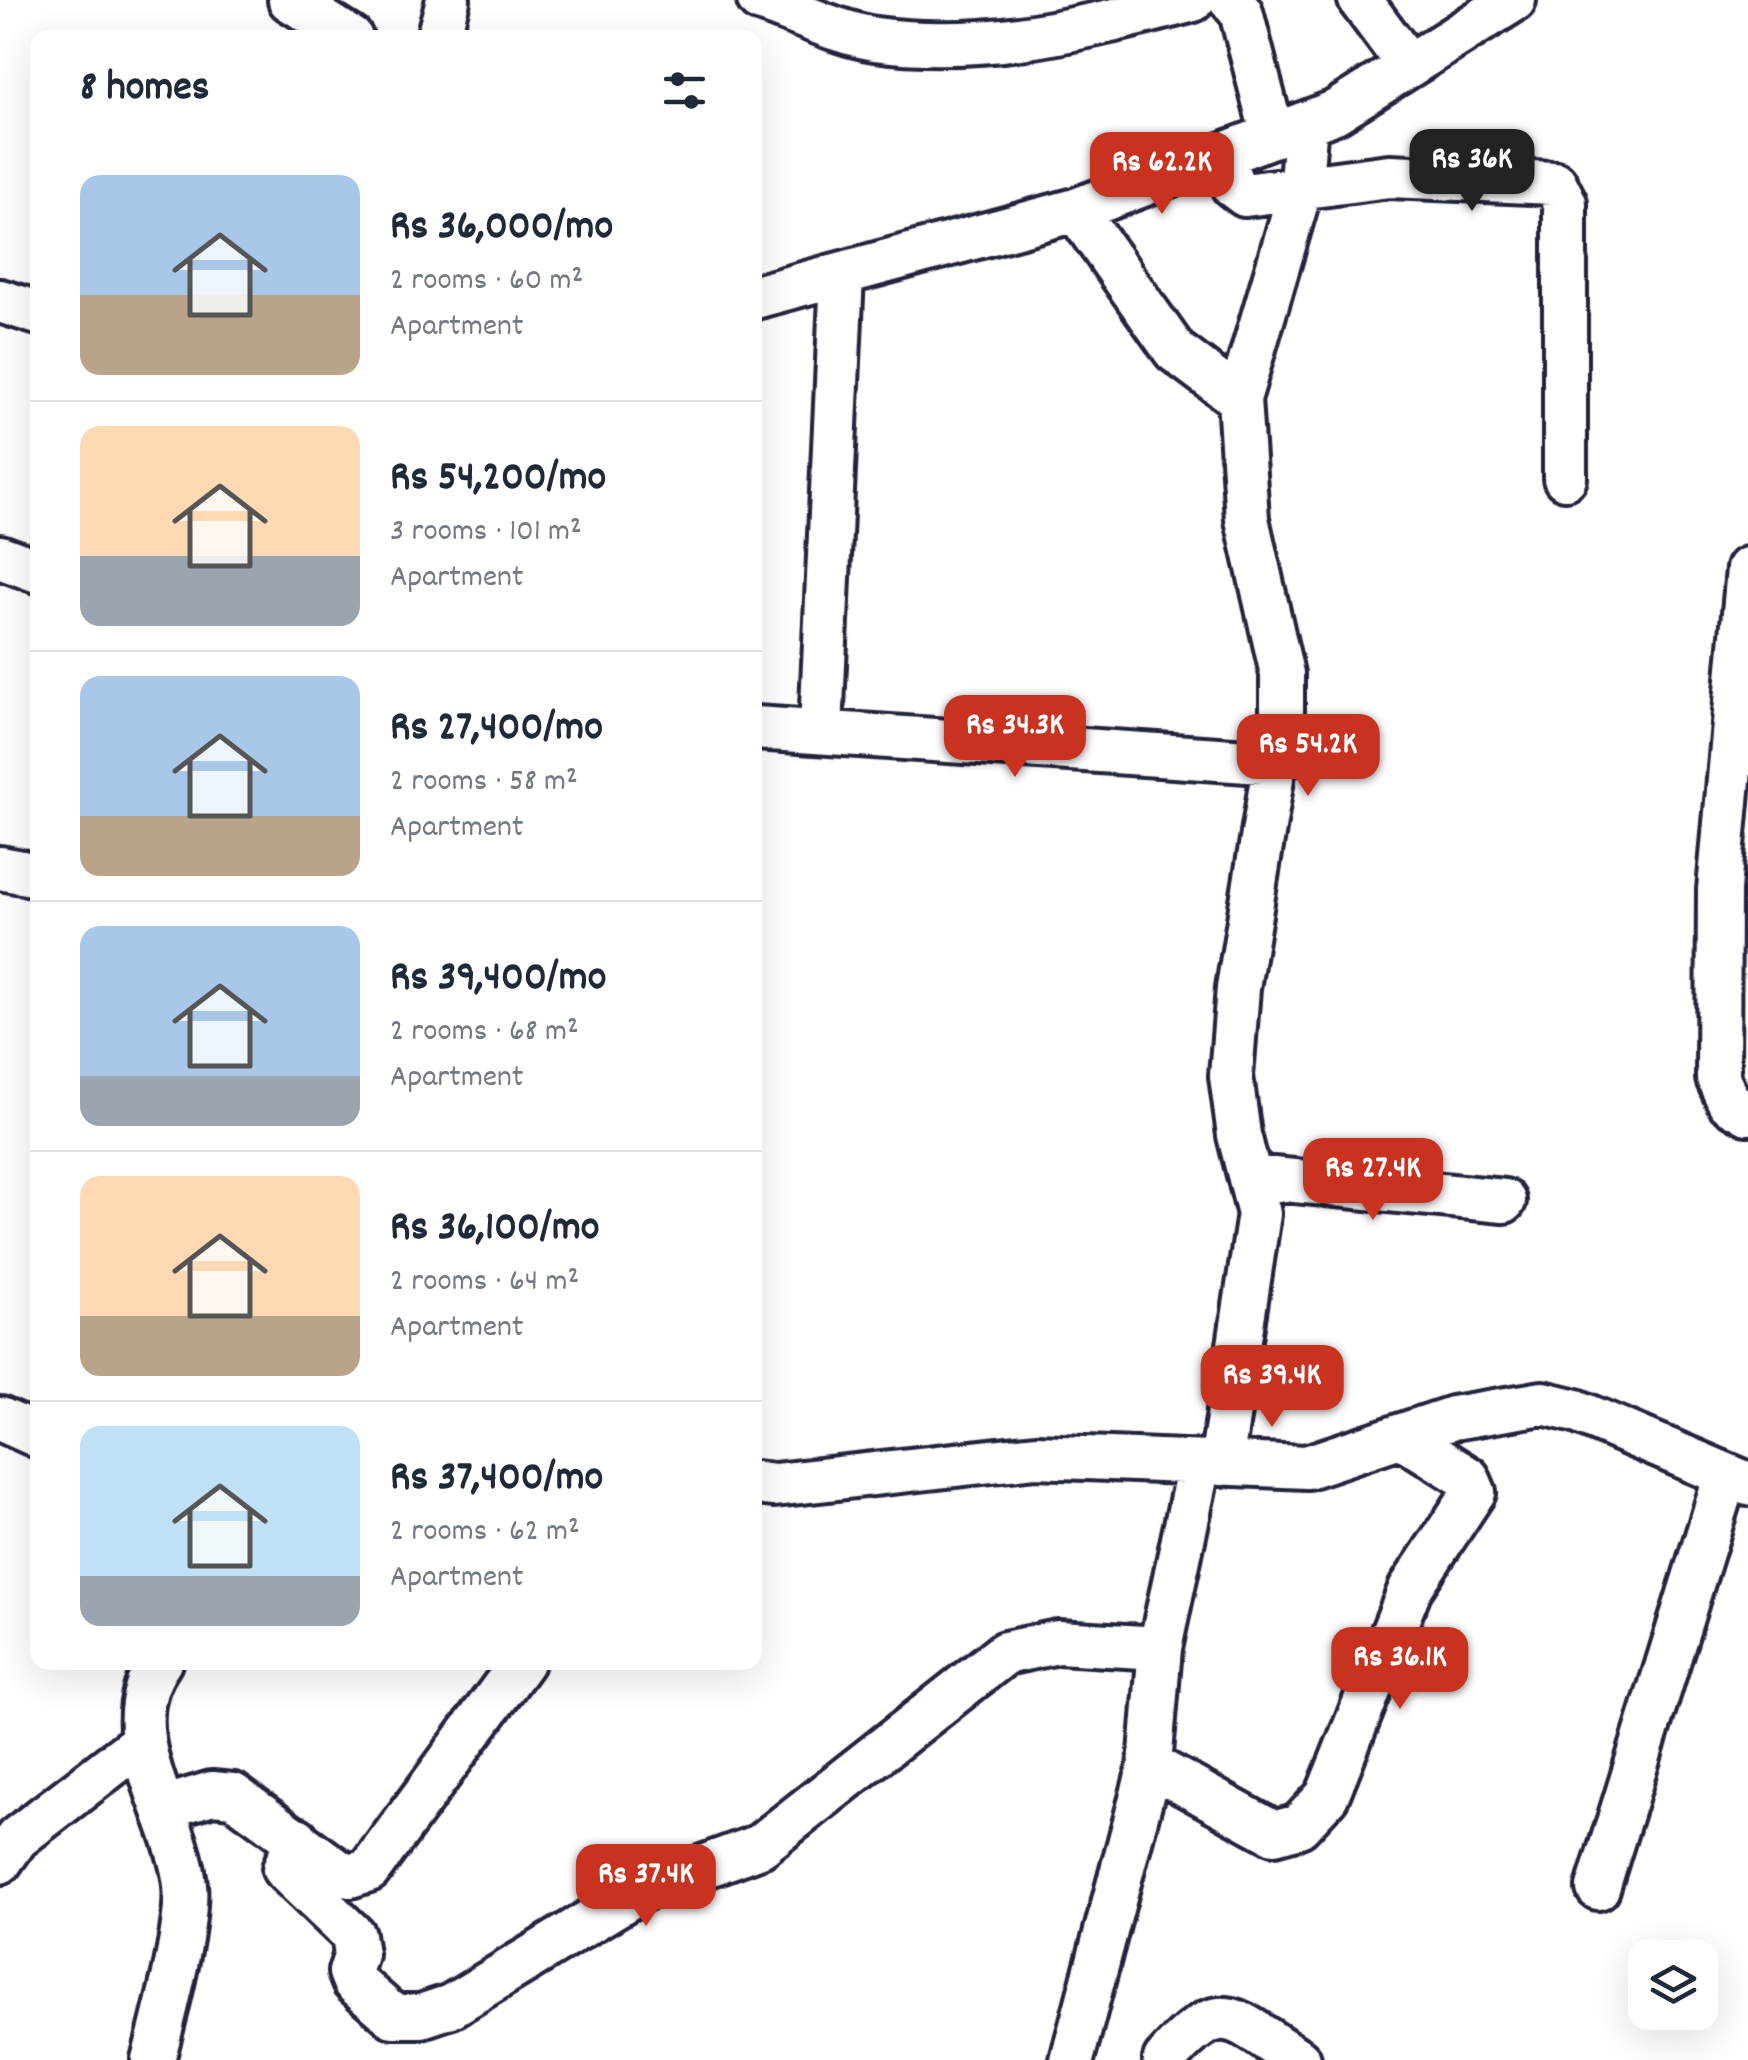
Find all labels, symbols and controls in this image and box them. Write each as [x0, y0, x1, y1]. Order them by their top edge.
text: 8 homes [80, 60, 209, 120]
icon: filters [657, 63, 712, 118]
pin: Rs 36K [1391, 129, 1553, 214]
pin: Rs 62.2K [1059, 132, 1265, 217]
text: Rs 36K [1431, 138, 1513, 184]
text: Rs 62.2K [1112, 141, 1212, 187]
text: Rs 36,000/mo [390, 199, 613, 259]
icon: home [160, 215, 280, 335]
text: 2 rooms · 60 m² [390, 259, 583, 305]
text: Apartment [390, 305, 524, 351]
text: Rs 54,200/mo [390, 450, 606, 510]
icon: home [160, 466, 280, 586]
text: 3 rooms · 101 m² [390, 510, 582, 556]
text: Apartment [390, 556, 524, 602]
pin: Rs 34.3K [912, 695, 1118, 780]
text: Rs 27,400/mo [390, 700, 603, 760]
text: Rs 34.3K [966, 704, 1064, 750]
pin: Rs 54.2K [1205, 714, 1411, 799]
icon: home [160, 716, 280, 836]
text: Rs 54.2K [1259, 723, 1357, 769]
text: 2 rooms · 58 m² [390, 760, 578, 806]
text: Apartment [390, 806, 524, 852]
text: Rs 39,400/mo [390, 950, 606, 1010]
icon: home [160, 966, 280, 1086]
text: 2 rooms · 68 m² [390, 1010, 579, 1056]
text: Apartment [390, 1056, 524, 1102]
pin: Rs 27.4K [1270, 1138, 1476, 1223]
text: Rs 27.4K [1325, 1147, 1421, 1193]
text: Rs 36,100/mo [390, 1200, 599, 1260]
icon: home [160, 1216, 280, 1336]
text: 2 rooms · 64 m² [390, 1260, 579, 1306]
text: Apartment [390, 1306, 524, 1352]
pin: Rs 39.4K [1169, 1345, 1375, 1430]
text: Rs 39.4K [1223, 1354, 1321, 1400]
text: Rs 37,400/mo [390, 1450, 603, 1510]
icon: home [160, 1466, 280, 1586]
text: 2 rooms · 62 m² [390, 1510, 580, 1556]
text: Apartment [390, 1556, 524, 1602]
pin: Rs 36.1K [1297, 1627, 1503, 1712]
text: Rs 36.1K [1353, 1636, 1447, 1682]
pin: Rs 37.4K [543, 1844, 749, 1929]
text: Rs 37.4K [598, 1853, 694, 1899]
map controls [1628, 1940, 1718, 2030]
button: layers [1628, 1940, 1718, 2030]

